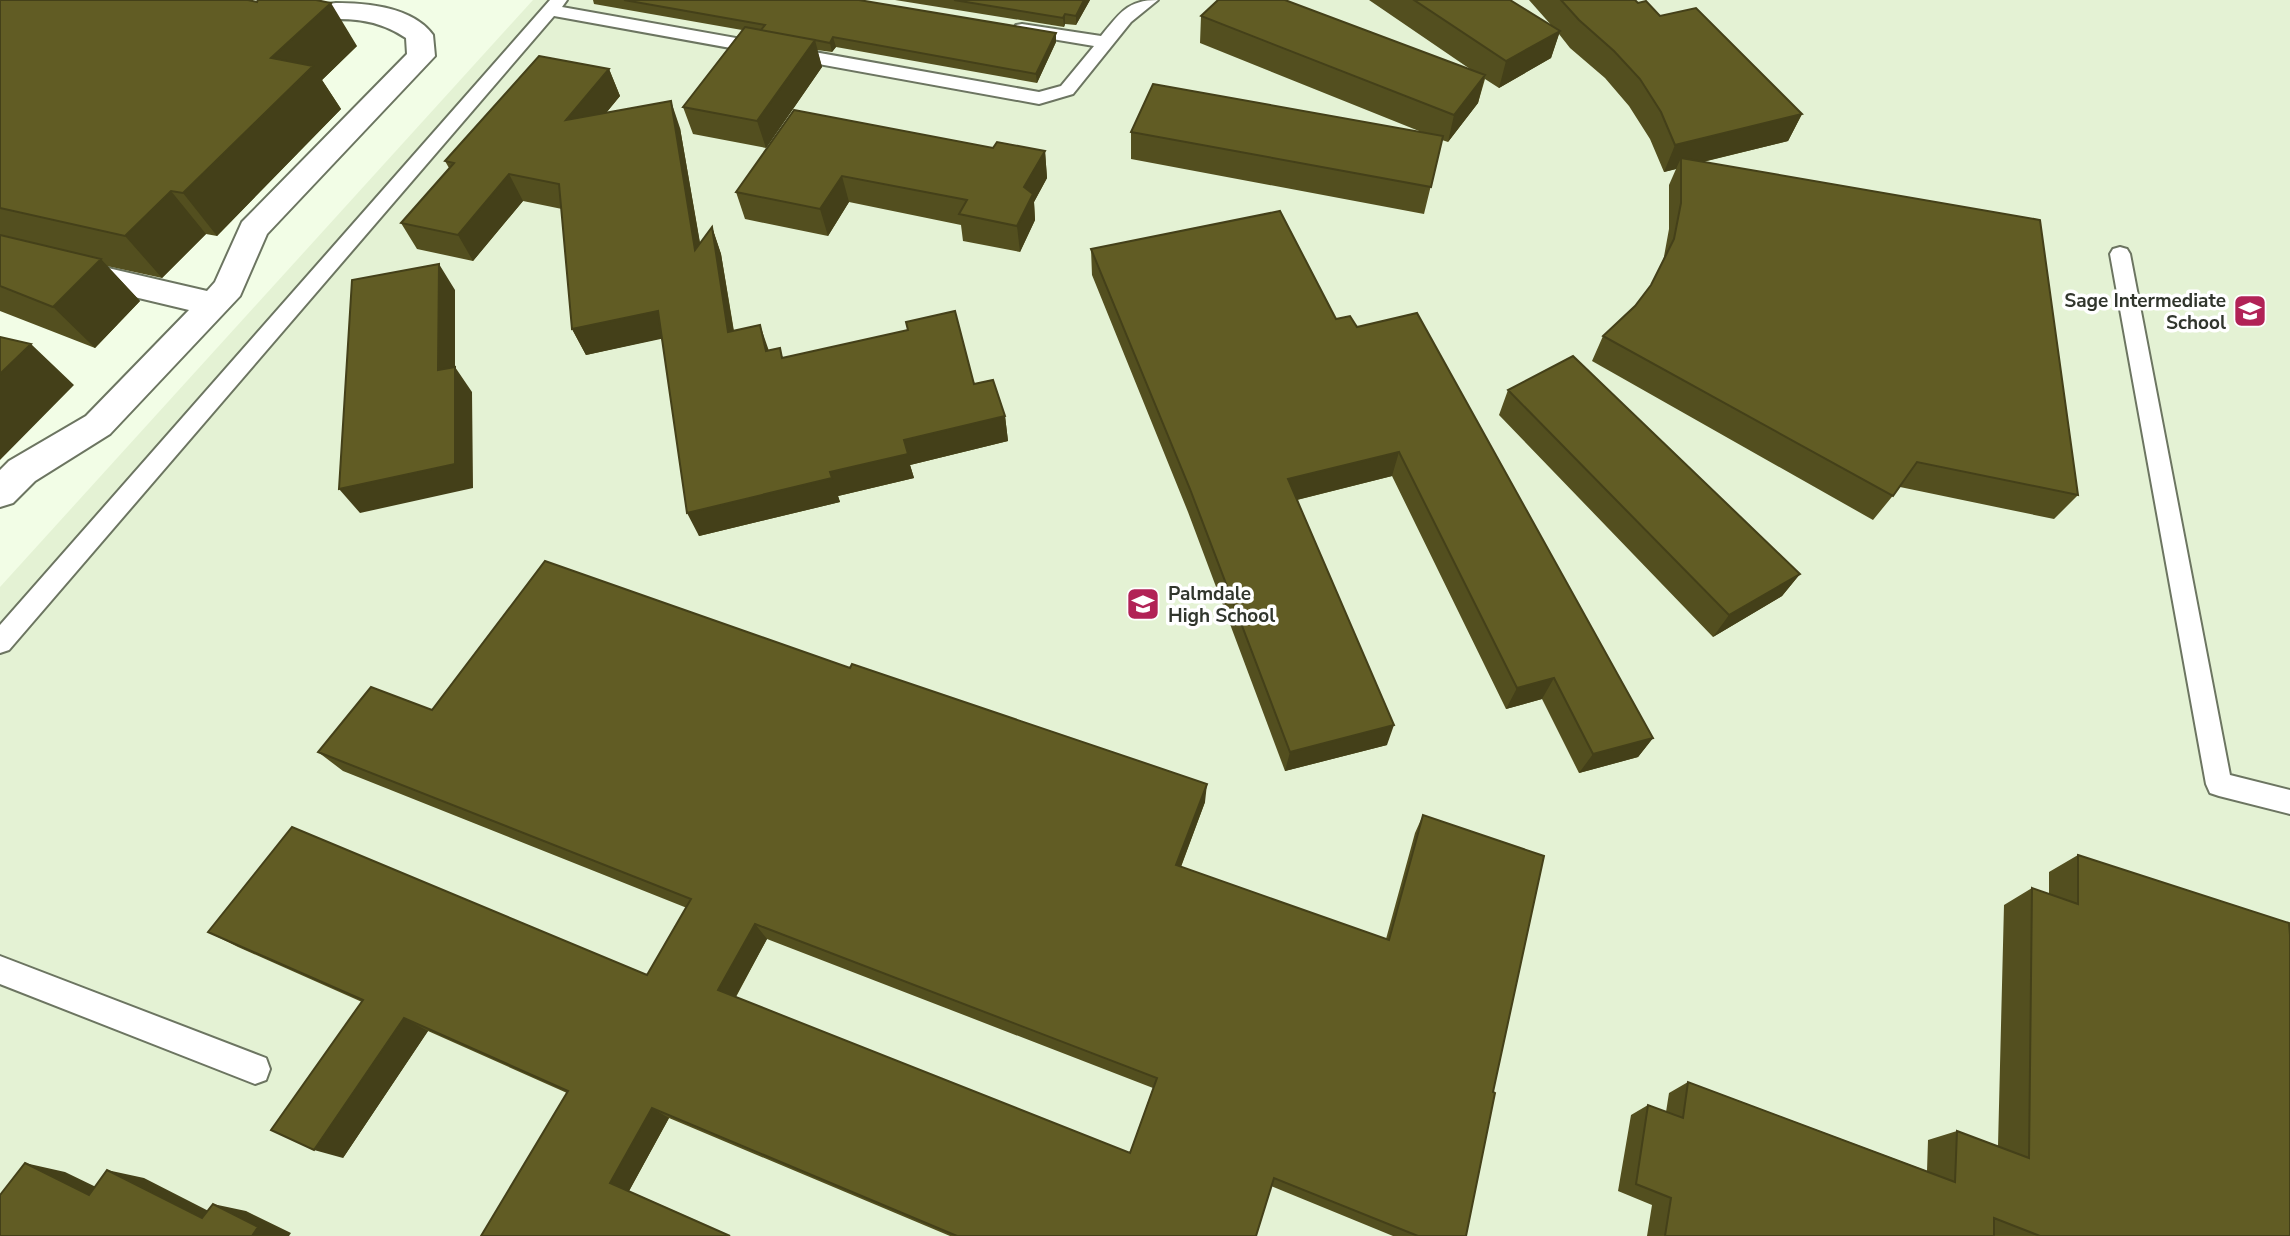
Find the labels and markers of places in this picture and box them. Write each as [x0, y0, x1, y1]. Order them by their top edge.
place label: Sage Intermediate School [2064, 288, 2226, 336]
school or university icon: Sage Intermediate School [2231, 292, 2269, 330]
place label: Palmdale High School [1168, 581, 1275, 629]
school or university icon: Palmdale High School [1124, 585, 1162, 623]

